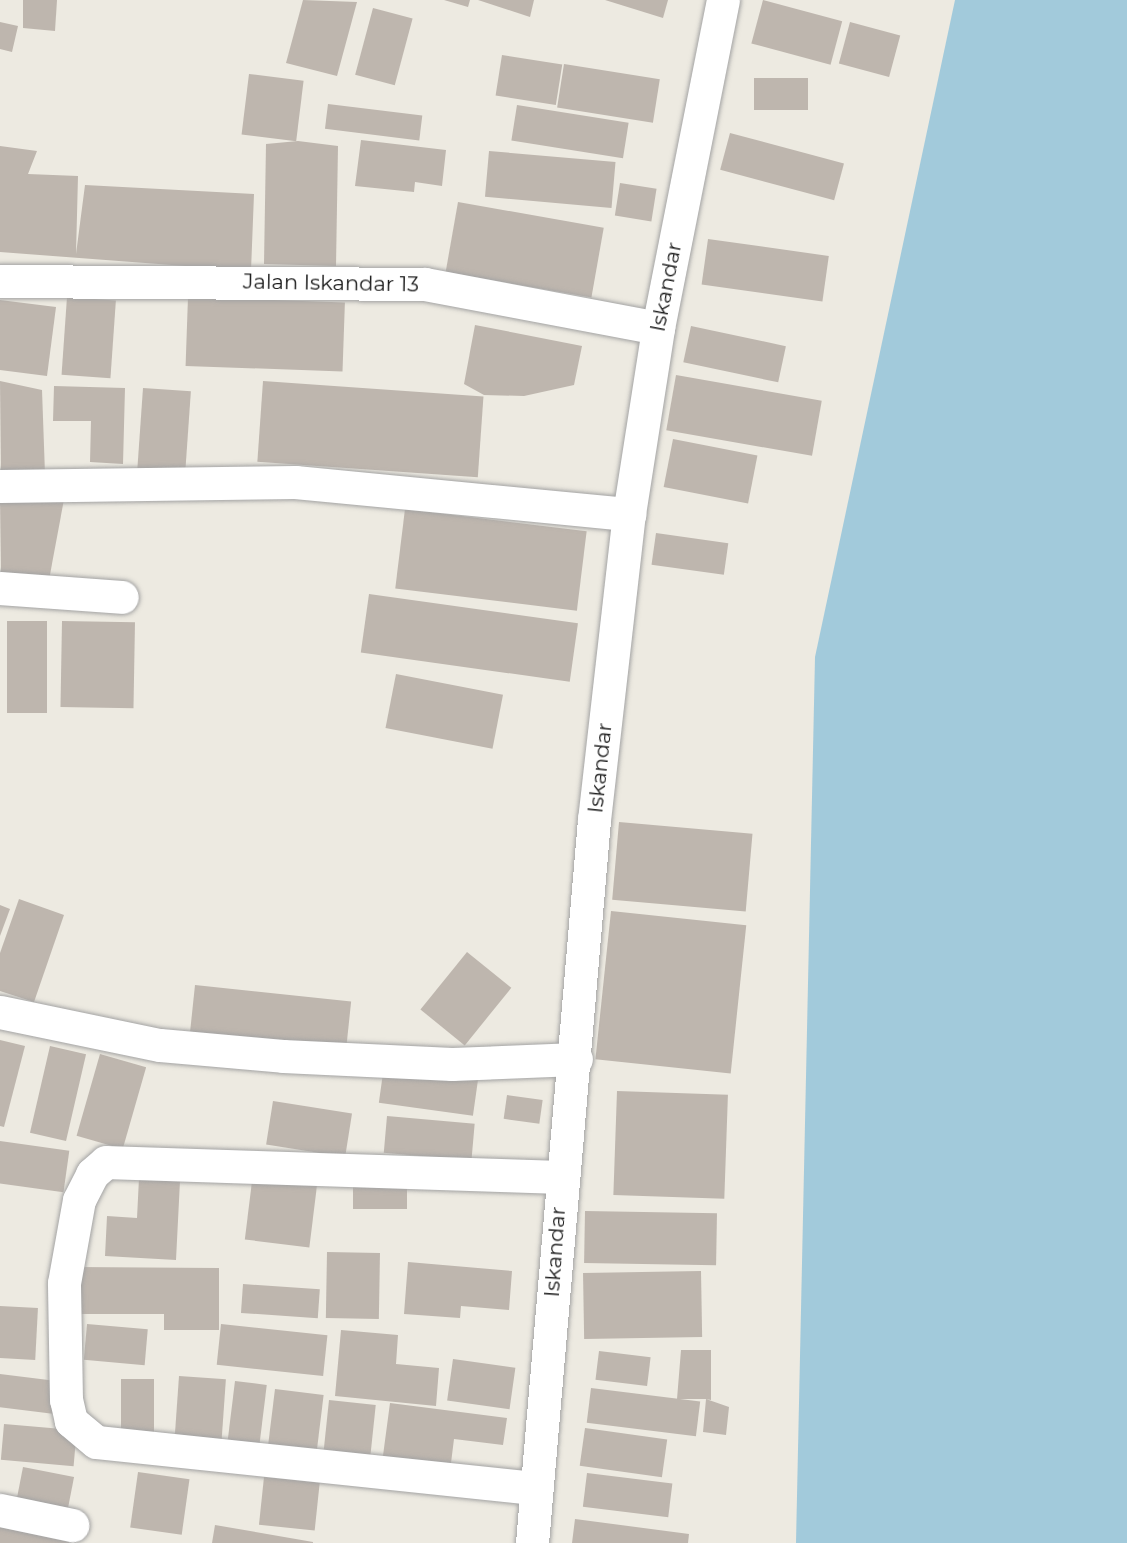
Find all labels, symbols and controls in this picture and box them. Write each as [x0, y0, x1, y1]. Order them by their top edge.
street label: Iskandar [645, 240, 687, 334]
street label: Jalan Iskandar 13 [243, 269, 419, 297]
street label: Iskandar [583, 722, 617, 814]
street label: Iskandar [539, 1206, 571, 1298]

